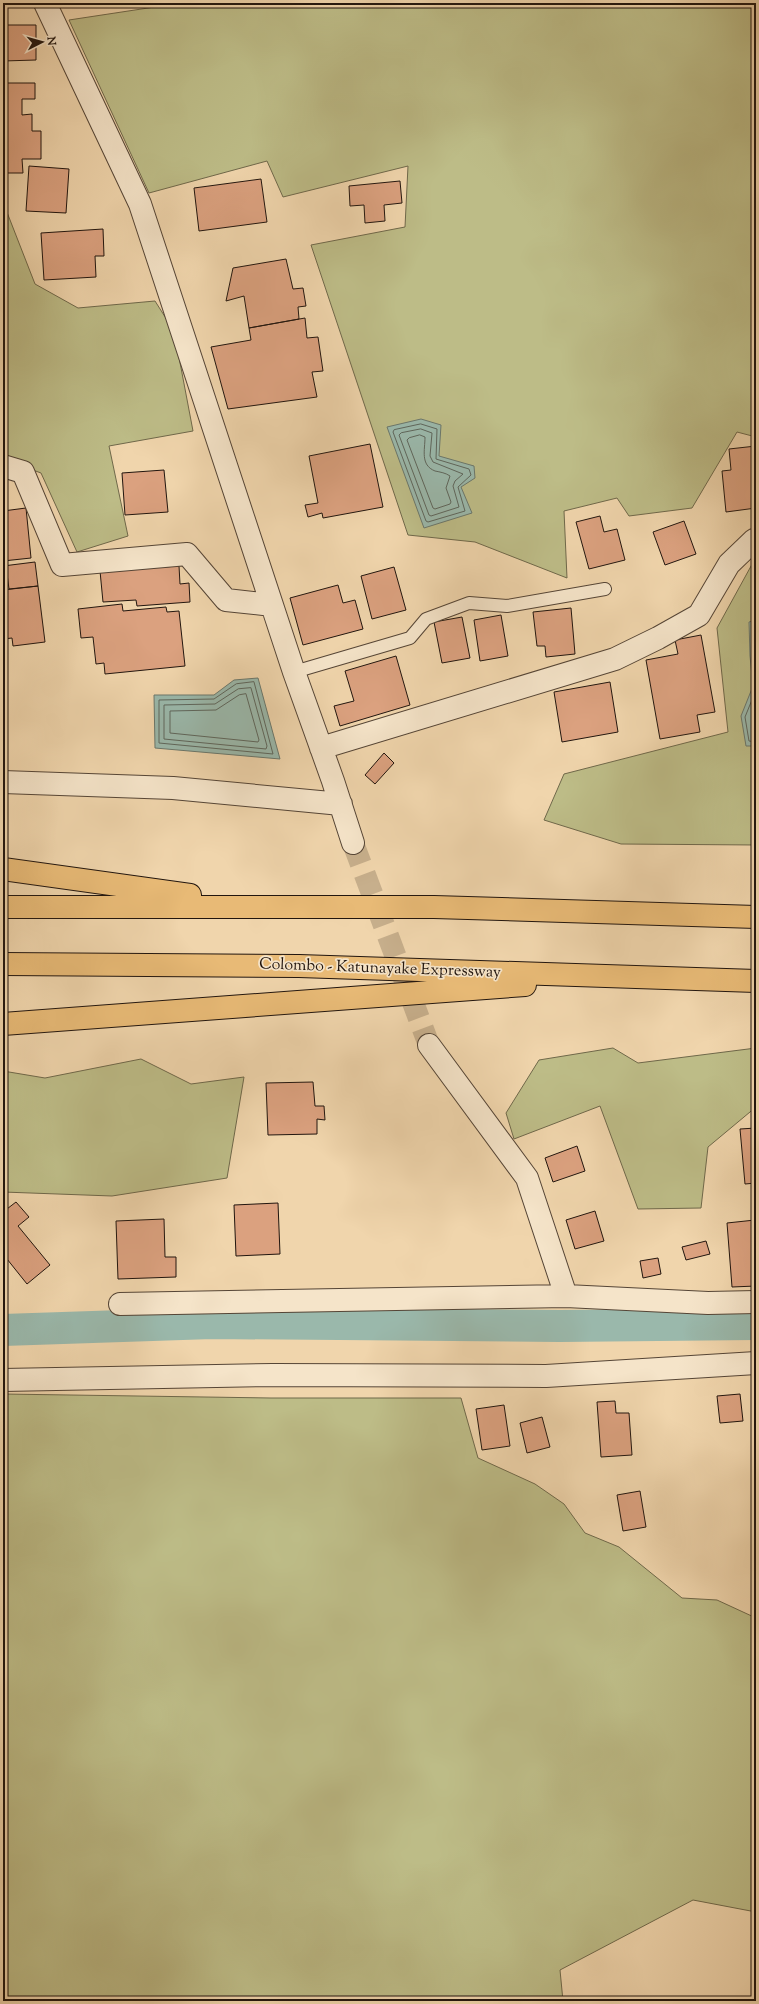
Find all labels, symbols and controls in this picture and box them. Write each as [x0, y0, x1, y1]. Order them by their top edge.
north arrow [22, 22, 62, 62]
text: N [42, 35, 59, 46]
street label: Colombo - Katunayake Expressway [259, 953, 501, 985]

